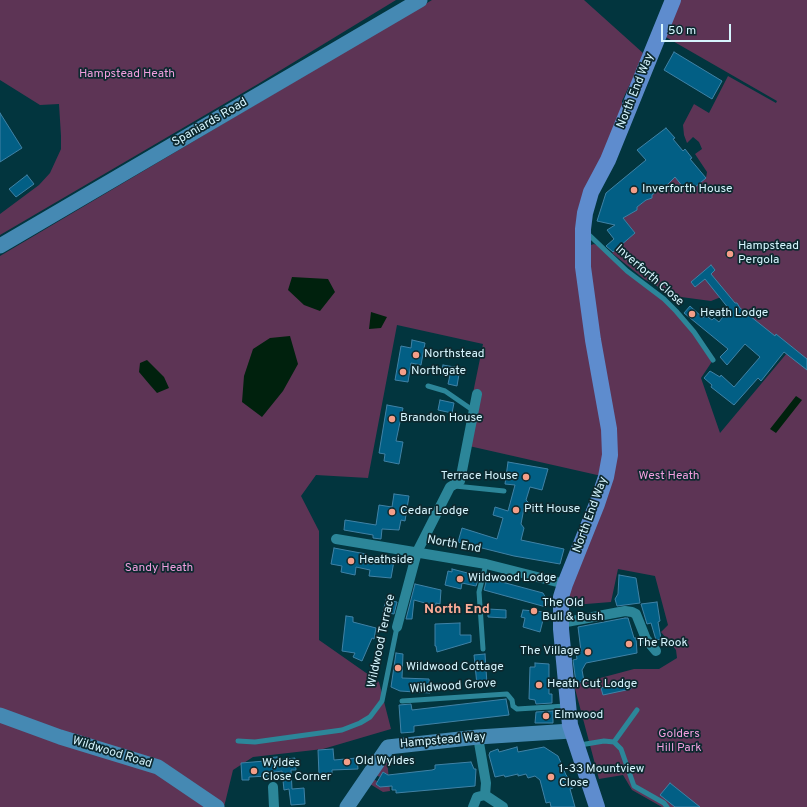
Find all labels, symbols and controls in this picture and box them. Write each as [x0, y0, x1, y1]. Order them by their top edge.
scale bar [663, 16, 733, 42]
text: 50 m [668, 23, 696, 39]
street label: North End Way [614, 51, 658, 131]
park label: Hampstead Heath [79, 68, 175, 82]
street label: Spaniards Road [170, 96, 250, 150]
place label: Inverforth House [642, 183, 732, 197]
marker: Inverforth House [629, 185, 639, 195]
place label: Hampstead Pergola [738, 240, 799, 268]
street label: Inverforth Close [612, 242, 686, 310]
marker: Hampstead Pergola [725, 249, 735, 259]
place label: Heath Lodge [700, 307, 768, 321]
marker: Heath Lodge [687, 309, 697, 319]
place label: Northstead [424, 348, 485, 362]
marker: Northstead [411, 350, 421, 360]
place label: Northgate [411, 365, 466, 379]
marker: Northgate [398, 367, 408, 377]
place label: Brandon House [400, 412, 483, 426]
marker: Brandon House [387, 414, 397, 424]
place label: Terrace House [441, 470, 518, 484]
park label: West Heath [638, 470, 700, 484]
marker: Terrace House [521, 472, 531, 482]
street label: North End Way [571, 475, 611, 555]
place label: Pitt House [524, 503, 580, 517]
place label: Cedar Lodge [400, 505, 469, 519]
marker: Pitt House [511, 505, 521, 515]
marker: Cedar Lodge [387, 507, 397, 517]
street label: North End [426, 533, 482, 557]
place label: Heathside [359, 554, 413, 568]
marker: Heathside [346, 556, 356, 566]
park label: Sandy Heath [125, 562, 193, 576]
place label: Wildwood Lodge [468, 572, 556, 586]
marker: Wildwood Lodge [455, 574, 465, 584]
street label: Wildwood Terrace [365, 593, 399, 689]
place label: The Old Bull & Bush [542, 597, 604, 625]
district label: North End [424, 602, 490, 618]
marker: The Old Bull & Bush [529, 606, 539, 616]
place label: The Rook [637, 637, 688, 651]
marker: The Rook [624, 639, 634, 649]
place label: The Village [520, 645, 580, 659]
marker: The Village [583, 647, 593, 657]
place label: Wildwood Cottage [406, 661, 504, 675]
marker: Wildwood Cottage [393, 663, 403, 673]
street label: Wildwood Grove [409, 677, 497, 697]
place label: Heath Cut Lodge [547, 678, 637, 692]
marker: Heath Cut Lodge [534, 680, 544, 690]
place label: Elmwood [554, 709, 603, 723]
marker: Elmwood [541, 711, 551, 721]
park label: Golders Hill Park [656, 728, 702, 756]
street label: Hampstead Way [399, 730, 487, 752]
street label: Wildwood Road [70, 734, 154, 772]
place label: Old Wyldes [355, 755, 415, 769]
place label: Wyldes Close Corner [262, 757, 332, 785]
marker: Old Wyldes [342, 757, 352, 767]
place label: 1-33 Mountview Close [559, 763, 644, 791]
marker: Wyldes Close Corner [249, 766, 259, 776]
marker: 1-33 Mountview Close [546, 772, 556, 782]

